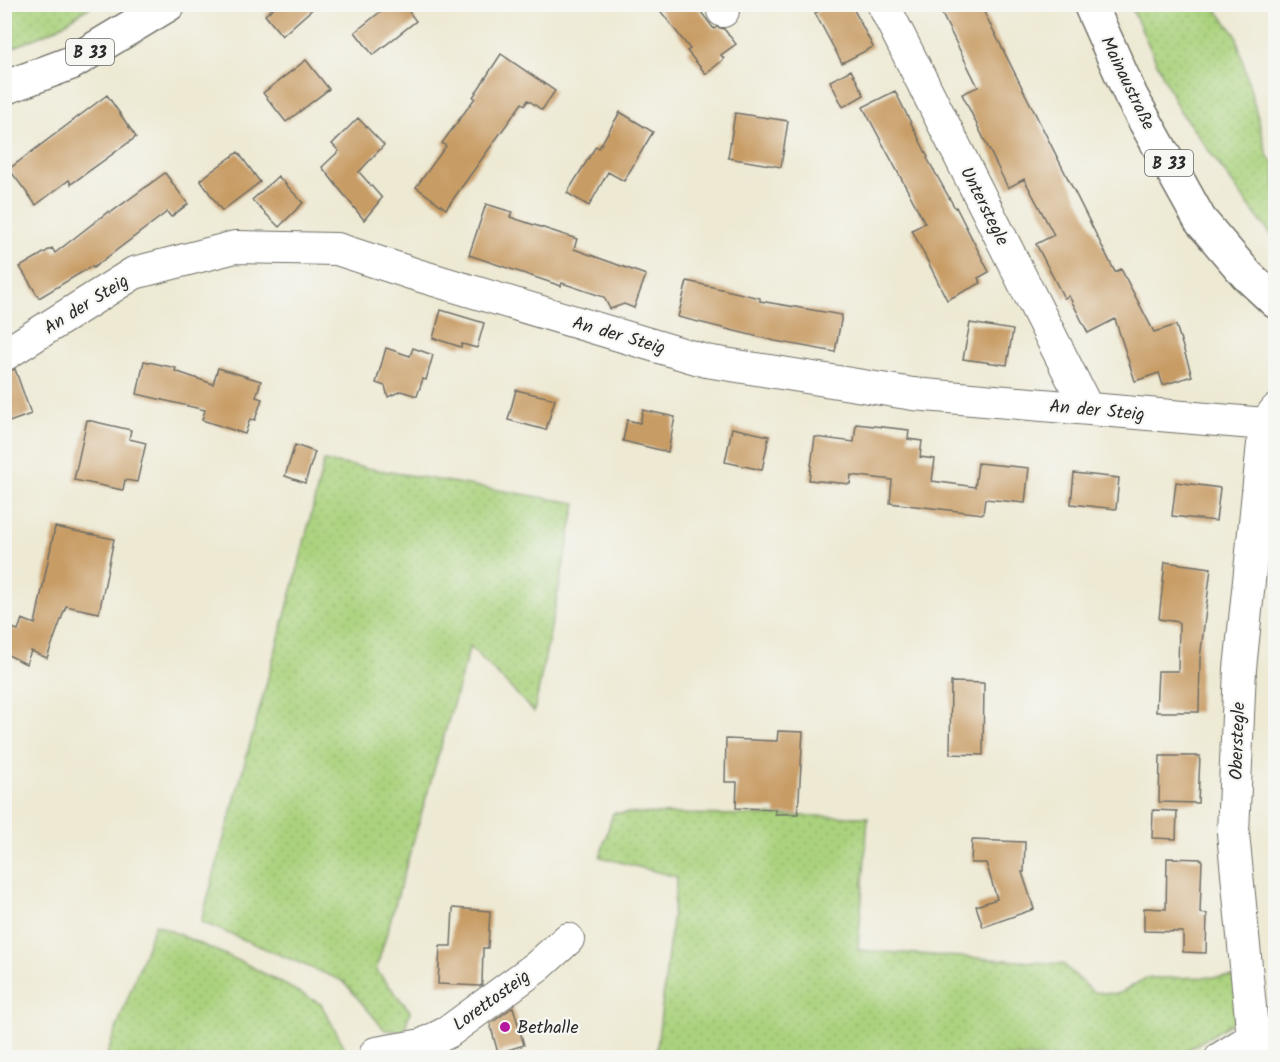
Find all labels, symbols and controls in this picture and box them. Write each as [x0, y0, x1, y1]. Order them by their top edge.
street label: Mainaustraße [1091, 32, 1162, 136]
road number: B 33 [66, 39, 114, 65]
road number: B 33 [1145, 150, 1193, 176]
street label: Unterstegle [951, 162, 1016, 251]
street label: An der Steig [39, 268, 135, 343]
street label: An der Steig [569, 309, 668, 364]
street label: An der Steig [1048, 393, 1146, 430]
street label: Oberstegle [1223, 701, 1254, 781]
street label: Lorettosteig [447, 963, 537, 1039]
place label: Bethalle [517, 1014, 579, 1043]
marker: Bethalle [498, 1020, 512, 1034]

